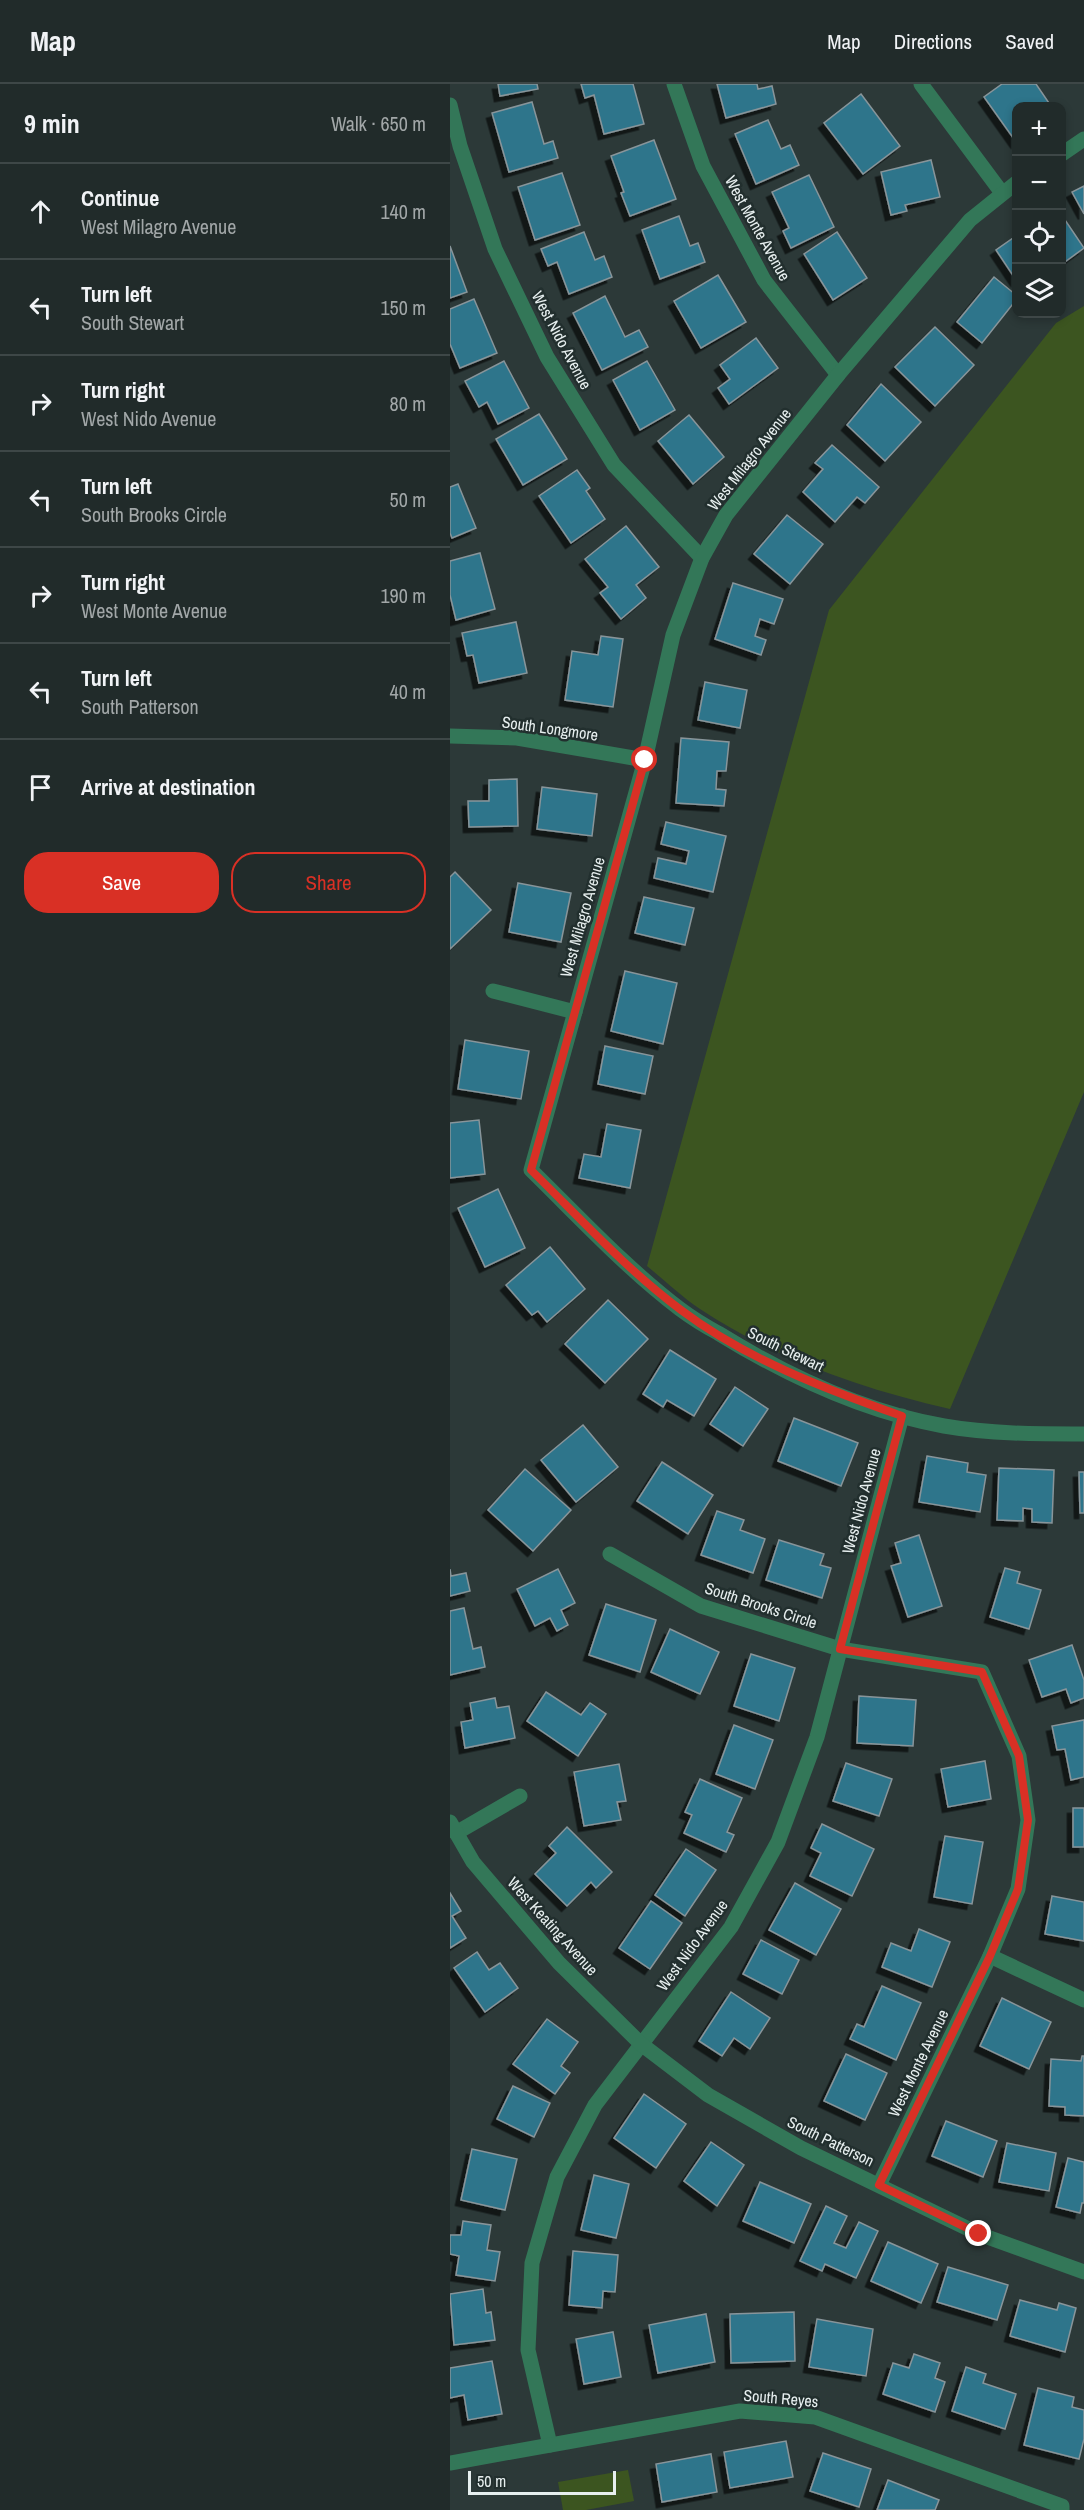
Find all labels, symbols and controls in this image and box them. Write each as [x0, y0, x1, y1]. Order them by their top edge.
text: Map [30, 22, 76, 60]
text: Map [827, 27, 861, 56]
text: Directions [894, 27, 972, 56]
text: Saved [1005, 27, 1054, 56]
map controls [1012, 102, 1066, 318]
button: + [1012, 102, 1066, 156]
text: 9 min [24, 106, 80, 141]
text: Walk · 650 m [331, 110, 426, 137]
button: − [1012, 156, 1066, 210]
street label: West Monte Avenue [720, 172, 796, 284]
text: Continue [81, 183, 159, 213]
icon: ahead [24, 195, 57, 228]
text: 140 m [380, 198, 426, 225]
button: locate [1012, 210, 1066, 264]
text: West Milagro Avenue [81, 213, 236, 240]
button: layers [1012, 264, 1066, 318]
text: Turn left [81, 279, 152, 309]
street label: West Nido Avenue [527, 287, 597, 393]
icon: left [24, 291, 57, 324]
text: 150 m [380, 294, 426, 321]
text: South Stewart [81, 309, 184, 336]
text: Turn right [81, 375, 165, 405]
icon: right [24, 387, 57, 420]
text: 80 m [390, 390, 426, 417]
street label: West Milagro Avenue [702, 403, 796, 515]
text: West Nido Avenue [81, 405, 216, 432]
text: Turn left [81, 471, 152, 501]
icon: left [24, 483, 57, 516]
text: 50 m [390, 486, 426, 513]
text: South Brooks Circle [81, 501, 227, 528]
text: Turn right [81, 567, 165, 597]
icon: right [24, 579, 57, 612]
text: 190 m [380, 582, 426, 609]
text: West Monte Avenue [81, 597, 227, 624]
text: Turn left [81, 663, 152, 693]
icon: left [24, 675, 57, 708]
text: 40 m [390, 678, 426, 705]
text: South Patterson [81, 693, 199, 720]
street label: South Longmore [500, 710, 600, 746]
route start [631, 746, 657, 772]
icon: arrive [24, 771, 57, 804]
text: Arrive at destination [81, 772, 255, 802]
button: Save [24, 852, 219, 913]
button: Share [231, 852, 426, 913]
street label: West Milagro Avenue [554, 854, 610, 980]
street label: South Stewart [744, 1321, 828, 1377]
street label: West Nido Avenue [836, 1446, 886, 1556]
street label: South Brooks Circle [702, 1577, 820, 1633]
street label: West Keating Avenue [503, 1872, 603, 1980]
street label: West Nido Avenue [651, 1895, 733, 1995]
street label: West Monte Avenue [882, 2006, 954, 2120]
street label: South Patterson [784, 2110, 878, 2172]
route end [965, 2220, 991, 2246]
street label: South Reyes [743, 2384, 819, 2412]
scale bar [468, 2468, 616, 2496]
text: 50 m [477, 2470, 506, 2492]

